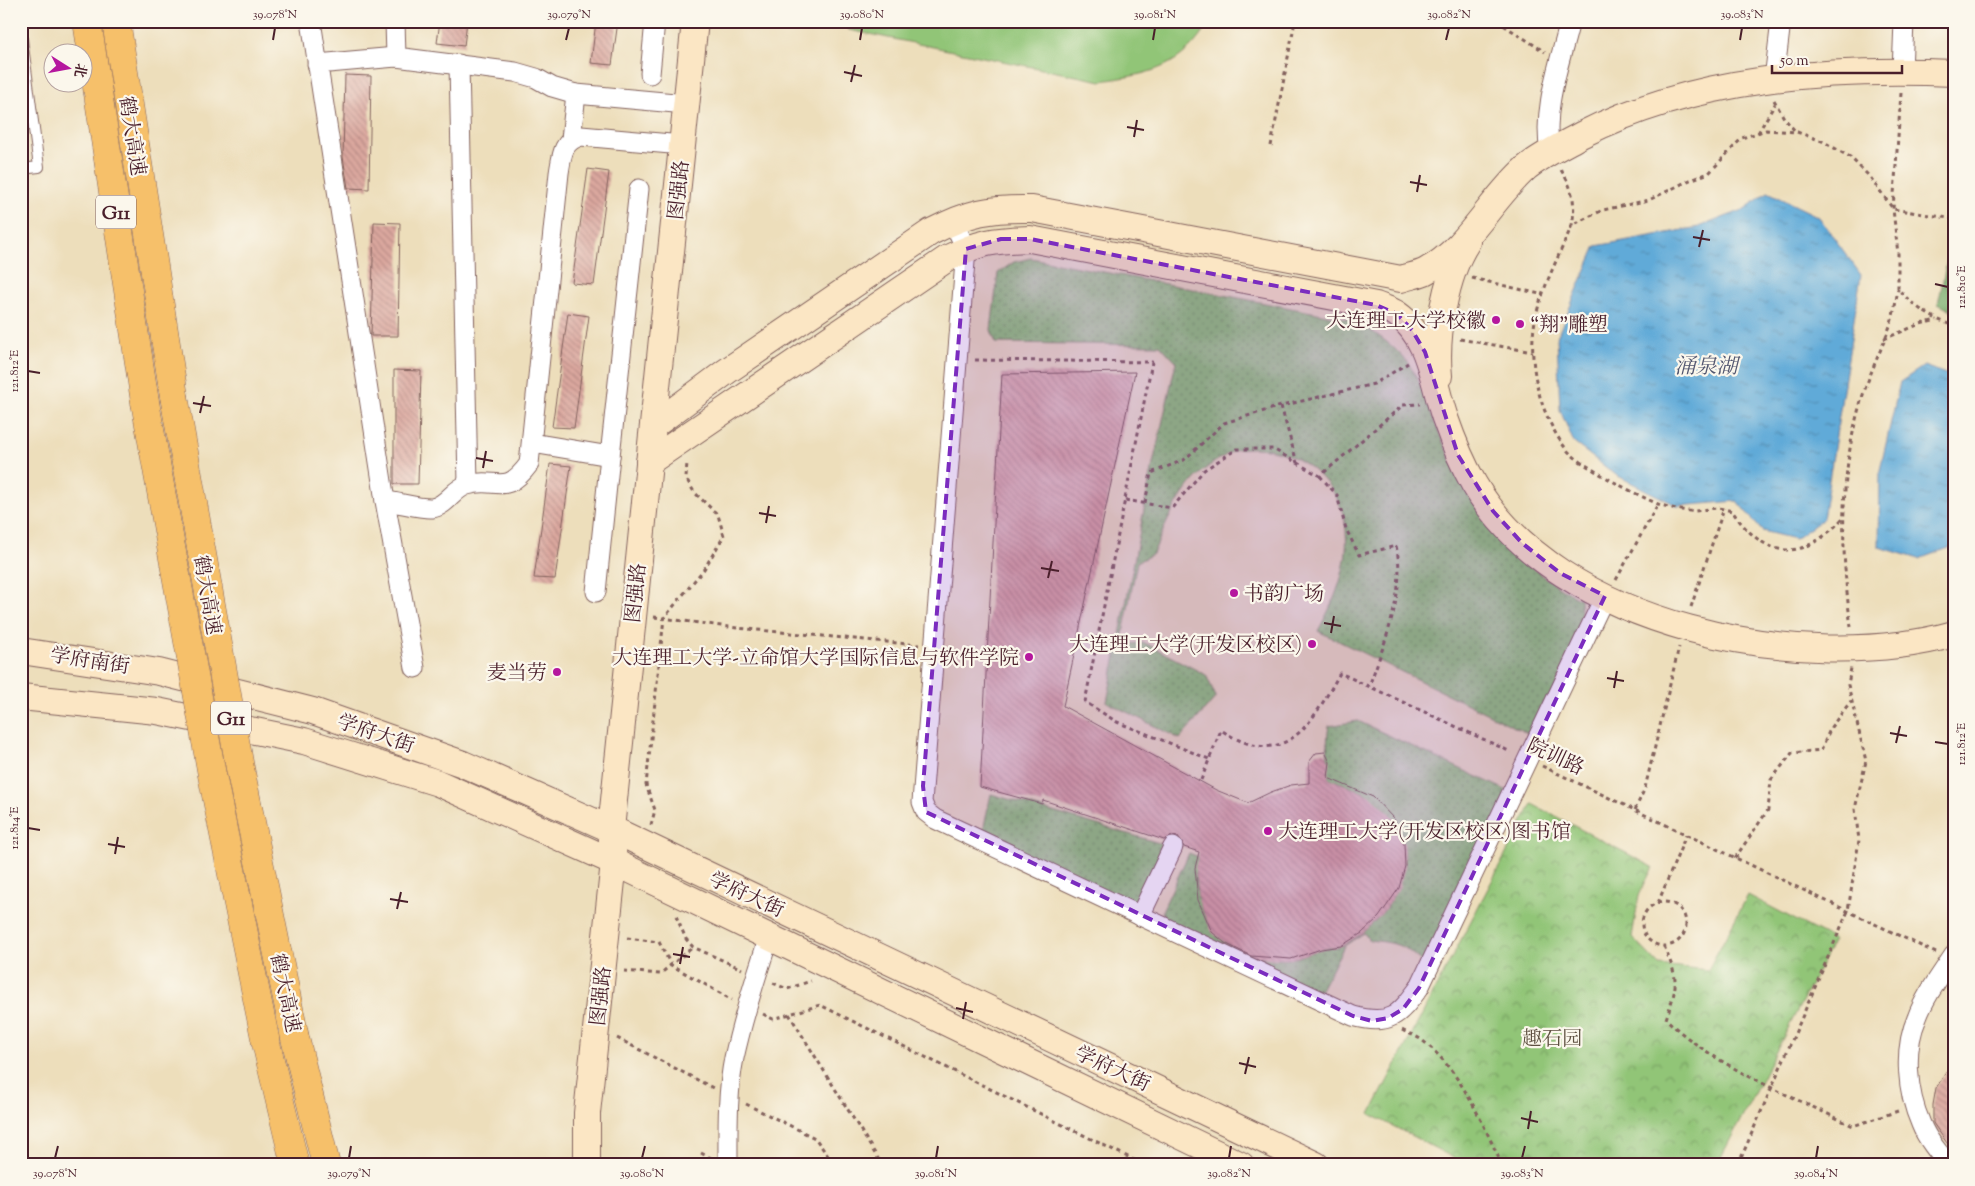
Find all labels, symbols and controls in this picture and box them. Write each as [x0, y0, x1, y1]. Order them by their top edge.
text: 39.078°N [253, 6, 298, 24]
text: 39.079°N [547, 6, 591, 24]
text: 39.080°N [840, 6, 885, 24]
text: 39.081°N [1134, 6, 1177, 24]
text: 39.082°N [1427, 6, 1471, 24]
text: 39.083°N [1720, 6, 1764, 24]
north arrow [42, 42, 92, 92]
scale bar [1772, 42, 1902, 74]
text: 50 m [1779, 51, 1809, 72]
text: 北 [68, 61, 90, 79]
street label: 鹤大高速 [110, 95, 151, 178]
street label: 图强路 [663, 159, 698, 222]
road number: G11 [96, 196, 136, 228]
text: 121.810°E [1953, 265, 1971, 309]
place label: 大连理工大学校徽 [1326, 308, 1486, 337]
place label: “翔”雕塑 [1530, 312, 1608, 341]
marker: 大连理工大学校徽 [1490, 314, 1502, 326]
marker: “翔”雕塑 [1514, 318, 1526, 330]
text: 121.812°E [6, 349, 24, 392]
water label: 涌泉湖 [1675, 353, 1741, 383]
street label: 鹤大高速 [184, 554, 227, 637]
street label: 图强路 [620, 562, 655, 625]
place label: 书韵广场 [1244, 581, 1324, 610]
marker: 书韵广场 [1228, 587, 1240, 599]
place label: 大连理工大学(开发区校区) [1069, 632, 1302, 661]
marker: 大连理工大学(开发区校区) [1306, 638, 1318, 650]
street label: 学府南街 [48, 642, 131, 683]
place label: 大连理工大学-立命馆大学国际信息与软件学院 [612, 645, 1019, 674]
marker: 大连理工大学-立命馆大学国际信息与软件学院 [1023, 651, 1035, 663]
place label: 麦当劳 [487, 660, 547, 689]
marker: 麦当劳 [551, 666, 563, 678]
road number: G11 [211, 701, 251, 734]
street label: 学府大街 [333, 709, 418, 762]
text: 121.812°E [1953, 722, 1971, 765]
street label: 院训路 [1522, 732, 1588, 784]
text: 121.814°E [6, 806, 24, 850]
place label: 大连理工大学(开发区校区)图书馆 [1278, 819, 1571, 848]
marker: 大连理工大学(开发区校区)图书馆 [1262, 825, 1274, 837]
street label: 学府大街 [704, 866, 788, 926]
street label: 鹤大高速 [261, 951, 306, 1036]
street label: 图强路 [585, 965, 620, 1028]
park label: 趣石园 [1522, 1026, 1582, 1055]
street label: 学府大街 [1070, 1040, 1154, 1100]
text: 39.078°N [33, 1165, 78, 1183]
text: 39.079°N [327, 1165, 371, 1183]
text: 39.080°N [620, 1165, 665, 1183]
text: 39.081°N [915, 1165, 958, 1183]
text: 39.082°N [1207, 1165, 1251, 1183]
text: 39.083°N [1500, 1165, 1544, 1183]
text: 39.084°N [1794, 1165, 1838, 1183]

